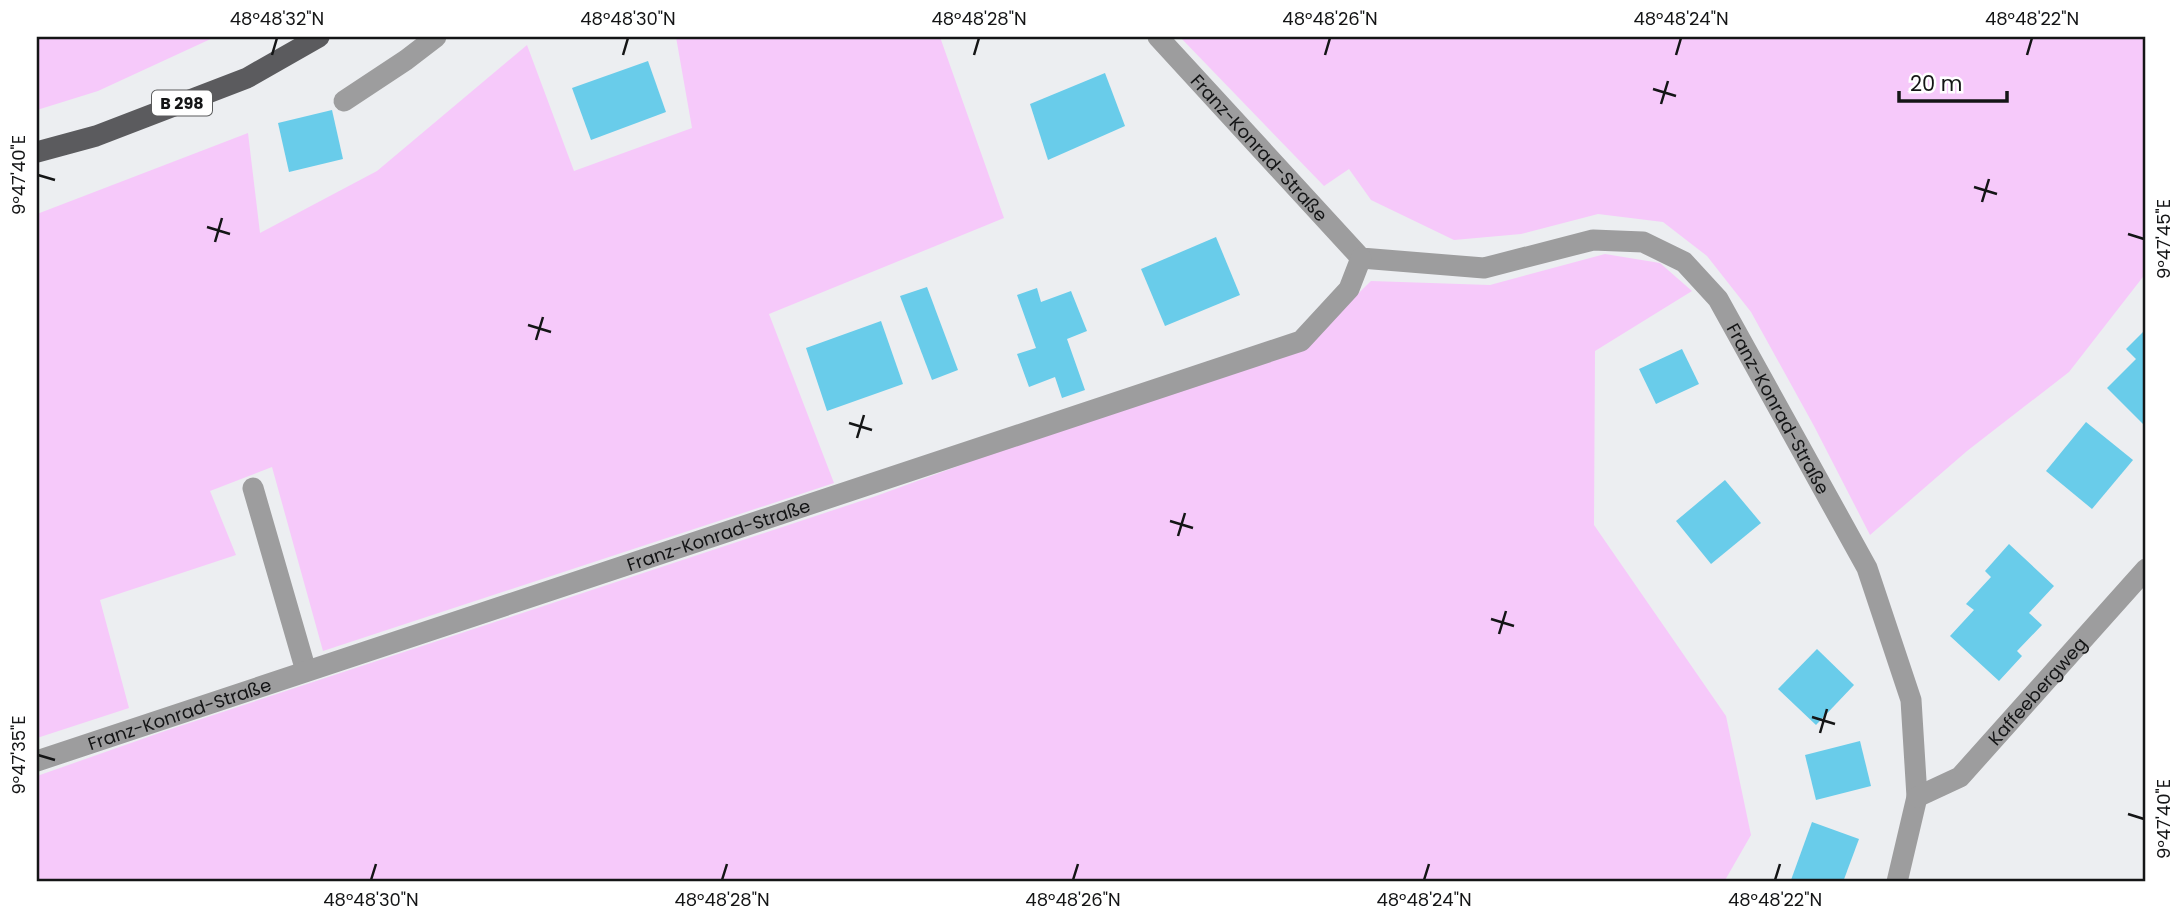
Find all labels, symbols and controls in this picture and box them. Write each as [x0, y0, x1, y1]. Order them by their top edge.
text: 48°48'32"N [230, 6, 324, 31]
text: 48°48'30"N [580, 6, 676, 31]
text: 48°48'28"N [931, 6, 1027, 31]
text: 48°48'26"N [1282, 6, 1378, 31]
text: 48°48'24"N [1633, 6, 1729, 31]
text: 48°48'22"N [1985, 6, 2079, 31]
scale bar [1899, 60, 2008, 104]
street label: Franz-Konrad-Straße [1185, 68, 1334, 227]
text: 20 m [1910, 69, 1963, 98]
road number: B 298 [152, 90, 212, 116]
text: 9°47'40"E [6, 135, 31, 215]
text: 9°47'45"E [2151, 199, 2176, 279]
street label: Franz-Konrad-Straße [1721, 318, 1836, 498]
street label: Franz-Konrad-Straße [623, 492, 813, 577]
street label: Kaffeebergweg [1982, 631, 2092, 750]
street label: Franz-Konrad-Straße [84, 672, 274, 756]
text: 9°47'35"E [6, 715, 31, 795]
text: 9°47'40"E [2151, 779, 2176, 859]
text: 48°48'30"N [323, 887, 419, 912]
text: 48°48'28"N [674, 887, 770, 912]
text: 48°48'26"N [1025, 887, 1121, 912]
text: 48°48'24"N [1376, 887, 1472, 912]
text: 48°48'22"N [1728, 887, 1822, 912]

